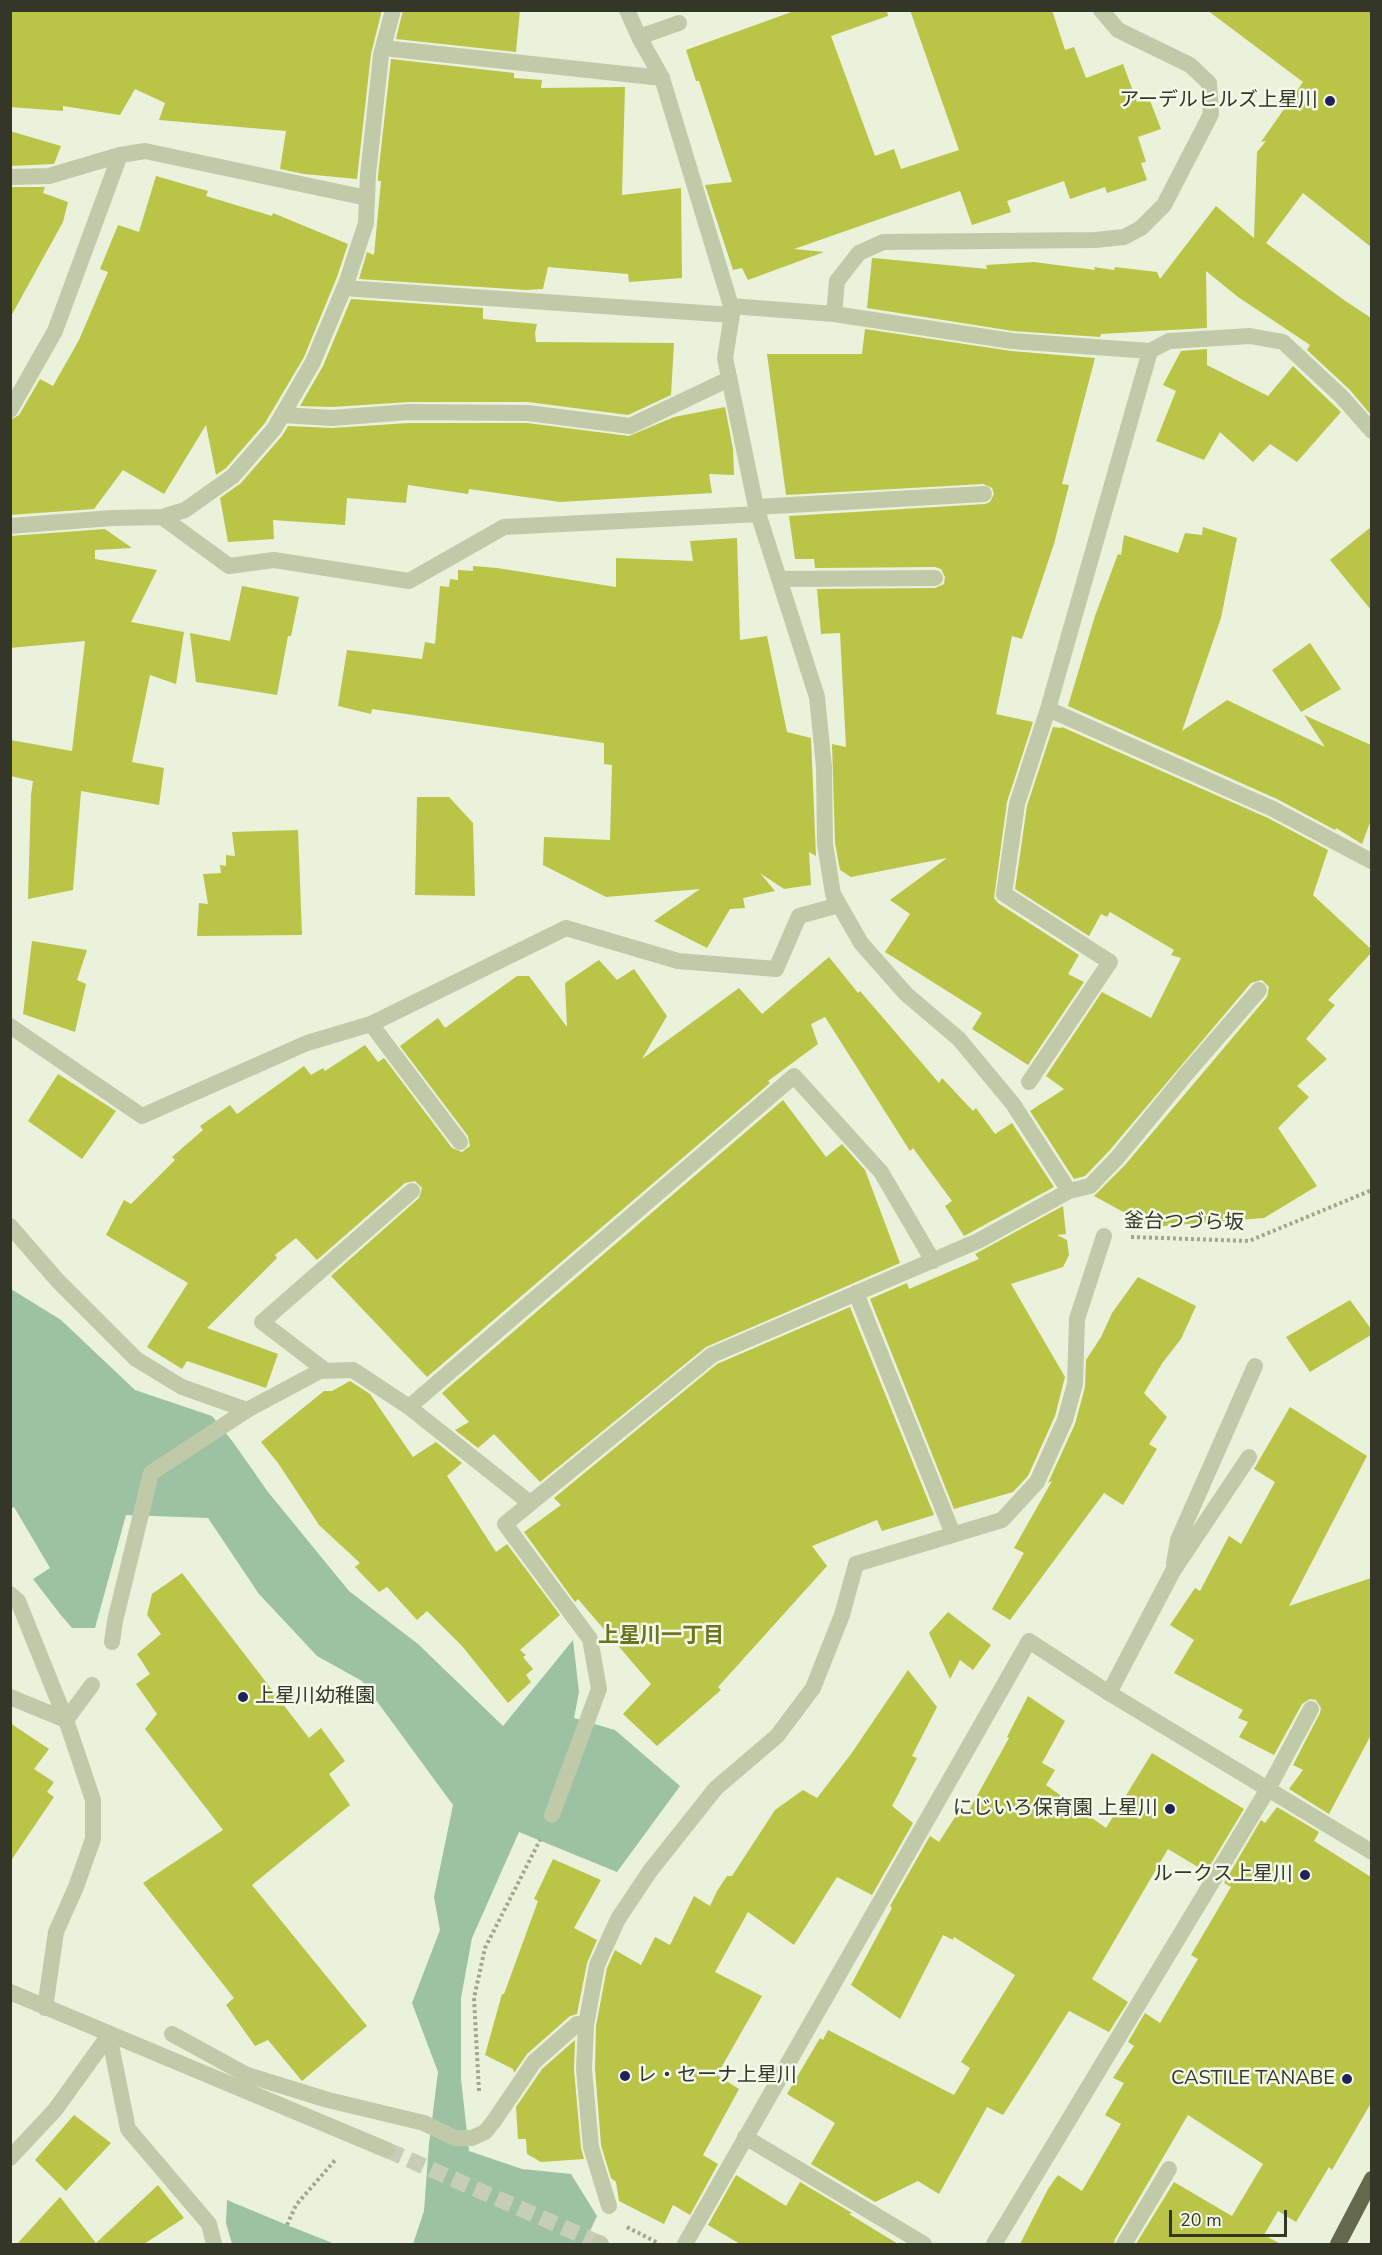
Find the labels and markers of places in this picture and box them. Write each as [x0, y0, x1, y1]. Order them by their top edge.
place label: アーデルヒルズ上星川 [1119, 89, 1318, 113]
marker: アーデルヒルズ上星川 [1323, 94, 1337, 108]
place label: 上星川幼稚園 [255, 1685, 375, 1709]
marker: 上星川幼稚園 [236, 1690, 250, 1704]
place label: にじいろ保育園 上星川 [953, 1797, 1158, 1821]
marker: にじいろ保育園 上星川 [1163, 1802, 1177, 1816]
place label: ルークス上星川 [1153, 1863, 1293, 1887]
marker: ルークス上星川 [1298, 1868, 1312, 1882]
place label: レ・セーナ上星川 [637, 2064, 797, 2088]
place label: CASTILE TANABE [1171, 2067, 1335, 2091]
marker: レ・セーナ上星川 [618, 2069, 632, 2083]
marker: CASTILE TANABE [1340, 2072, 1354, 2086]

